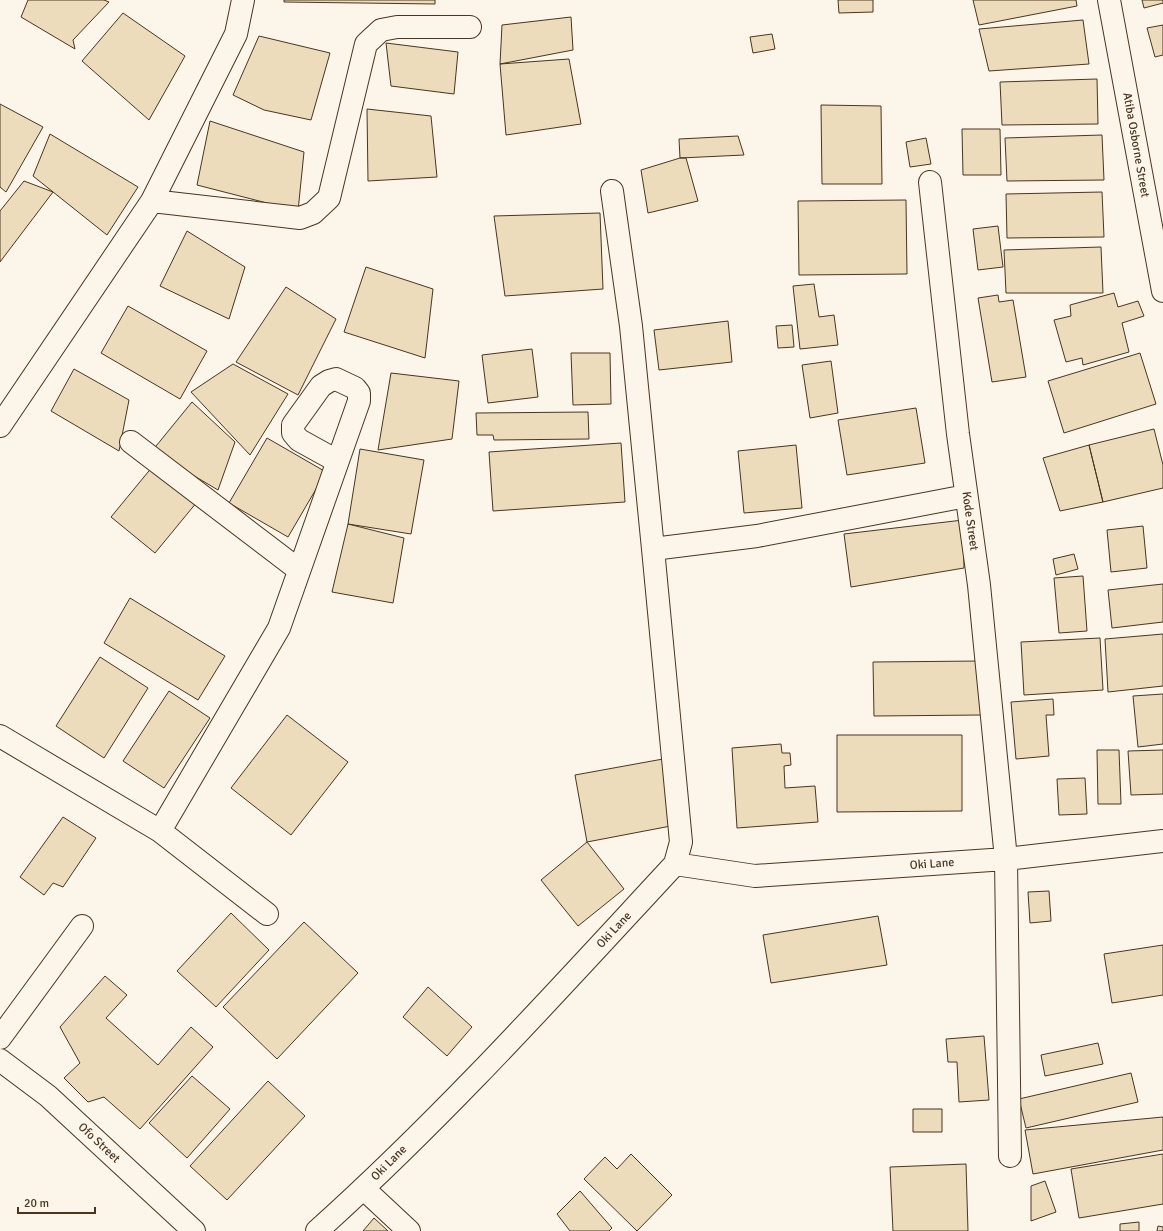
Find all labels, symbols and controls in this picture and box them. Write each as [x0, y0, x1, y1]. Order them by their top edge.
street label: Atiba Osborne Street [1119, 91, 1153, 199]
street label: Kode Street [958, 491, 982, 551]
street label: Oki Lane [909, 855, 955, 873]
street label: Oki Lane [593, 909, 635, 951]
street label: Ofo Street [75, 1120, 123, 1166]
street label: Oki Lane [368, 1142, 410, 1184]
scale bar [18, 1189, 95, 1215]
text: 20 m [24, 1196, 49, 1211]

